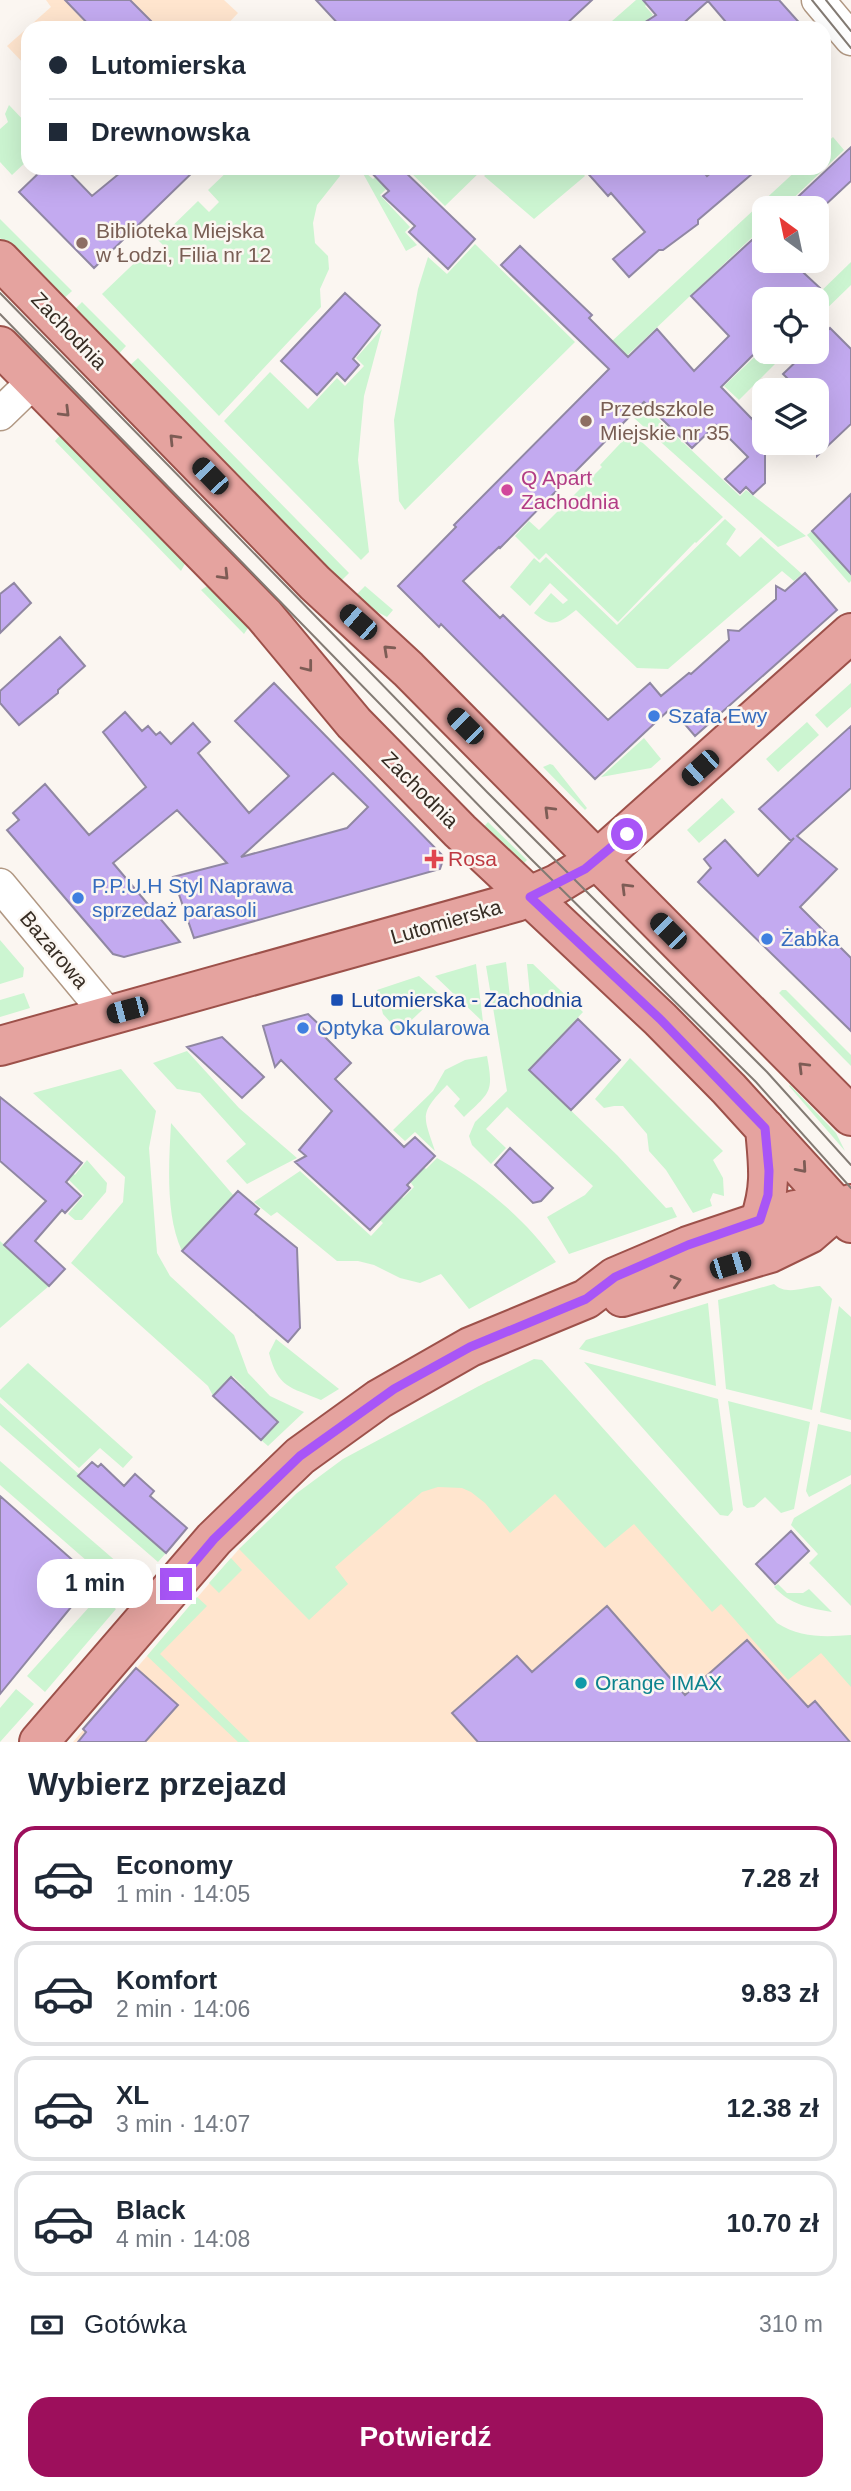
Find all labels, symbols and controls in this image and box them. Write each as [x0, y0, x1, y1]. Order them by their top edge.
text: Lutomierska [91, 50, 246, 80]
text: Drewnowska [91, 117, 250, 147]
north arrow [752, 196, 830, 273]
map controls [752, 196, 829, 455]
place label: Biblioteka Miejska w Łodzi, Filia nr 12 [95, 219, 271, 266]
marker: Biblioteka Miejska w Łodzi, Filia nr 12 [74, 235, 90, 251]
street label: Zachodnia [27, 287, 112, 374]
button: locate [752, 287, 829, 364]
button: layers [752, 378, 829, 455]
place label: Przedszkole Miejskie nr 35 [600, 397, 730, 444]
one-way arrow [56, 404, 69, 417]
marker: Przedszkole Miejskie nr 35 [578, 413, 594, 429]
one-way arrow [170, 434, 183, 447]
car [188, 454, 233, 498]
place label: Q Apart Zachodnia [521, 466, 619, 513]
marker: Q Apart Zachodnia [499, 482, 515, 498]
one-way arrow [215, 567, 228, 580]
car [336, 600, 381, 644]
one-way arrow [383, 646, 396, 659]
one-way arrow [300, 659, 313, 671]
car [443, 704, 488, 748]
place label: Szafa Ewy [668, 704, 768, 727]
marker: Szafa Ewy [646, 708, 662, 724]
car [678, 746, 723, 790]
street label: Zachodnia [378, 747, 463, 833]
one-way arrow [545, 806, 558, 819]
route start [611, 818, 643, 850]
place label: Rosa [448, 847, 497, 870]
marker: Rosa [426, 851, 442, 867]
place label: P.P.U.H Styl Naprawa sprzedaż parasoli [92, 874, 293, 921]
one-way arrow [622, 884, 634, 896]
marker: P.P.U.H Styl Naprawa sprzedaż parasoli [70, 890, 86, 906]
street label: Lutomierska [388, 895, 504, 948]
street label: Bazarowa [16, 907, 93, 993]
car [646, 909, 691, 953]
place label: Żabka [781, 927, 840, 950]
marker: Żabka [759, 931, 775, 947]
place label: Lutomierska - Zachodnia [351, 988, 582, 1011]
marker: Lutomierska - Zachodnia [329, 992, 345, 1008]
car [104, 994, 151, 1026]
place label: Optyka Okularowa [317, 1016, 490, 1039]
marker: Optyka Okularowa [295, 1020, 311, 1036]
one-way arrow [799, 1062, 812, 1075]
one-way arrow [793, 1160, 806, 1173]
car [707, 1249, 754, 1281]
one-way arrow [670, 1274, 682, 1289]
callout: 1 min [36, 1560, 152, 1608]
route end [160, 1568, 192, 1600]
text: 1 min [65, 1570, 125, 1596]
place label: Orange IMAX [595, 1671, 722, 1694]
marker: Orange IMAX [573, 1675, 589, 1691]
text: Wybierz przejazd [28, 1766, 287, 1802]
icon: car [32, 1847, 95, 1910]
text: Economy [116, 1850, 233, 1880]
text: 7.28 zł [741, 1863, 819, 1893]
text: 1 min · 14:05 [116, 1881, 250, 1907]
icon: car [32, 1962, 95, 2025]
text: Komfort [116, 1965, 217, 1995]
text: 9.83 zł [741, 1978, 819, 2008]
text: 2 min · 14:06 [116, 1996, 250, 2022]
icon: car [32, 2077, 95, 2140]
text: XL [116, 2080, 149, 2110]
text: 12.38 zł [726, 2093, 819, 2123]
text: 3 min · 14:07 [116, 2111, 250, 2137]
icon: car [32, 2192, 95, 2255]
text: Black [116, 2195, 185, 2225]
text: 10.70 zł [726, 2208, 819, 2238]
text: 4 min · 14:08 [116, 2226, 250, 2252]
icon: cash [28, 2306, 66, 2344]
text: Gotówka [84, 2309, 187, 2339]
text: 310 m [759, 2311, 823, 2337]
button: Potwierdź [28, 2397, 823, 2477]

